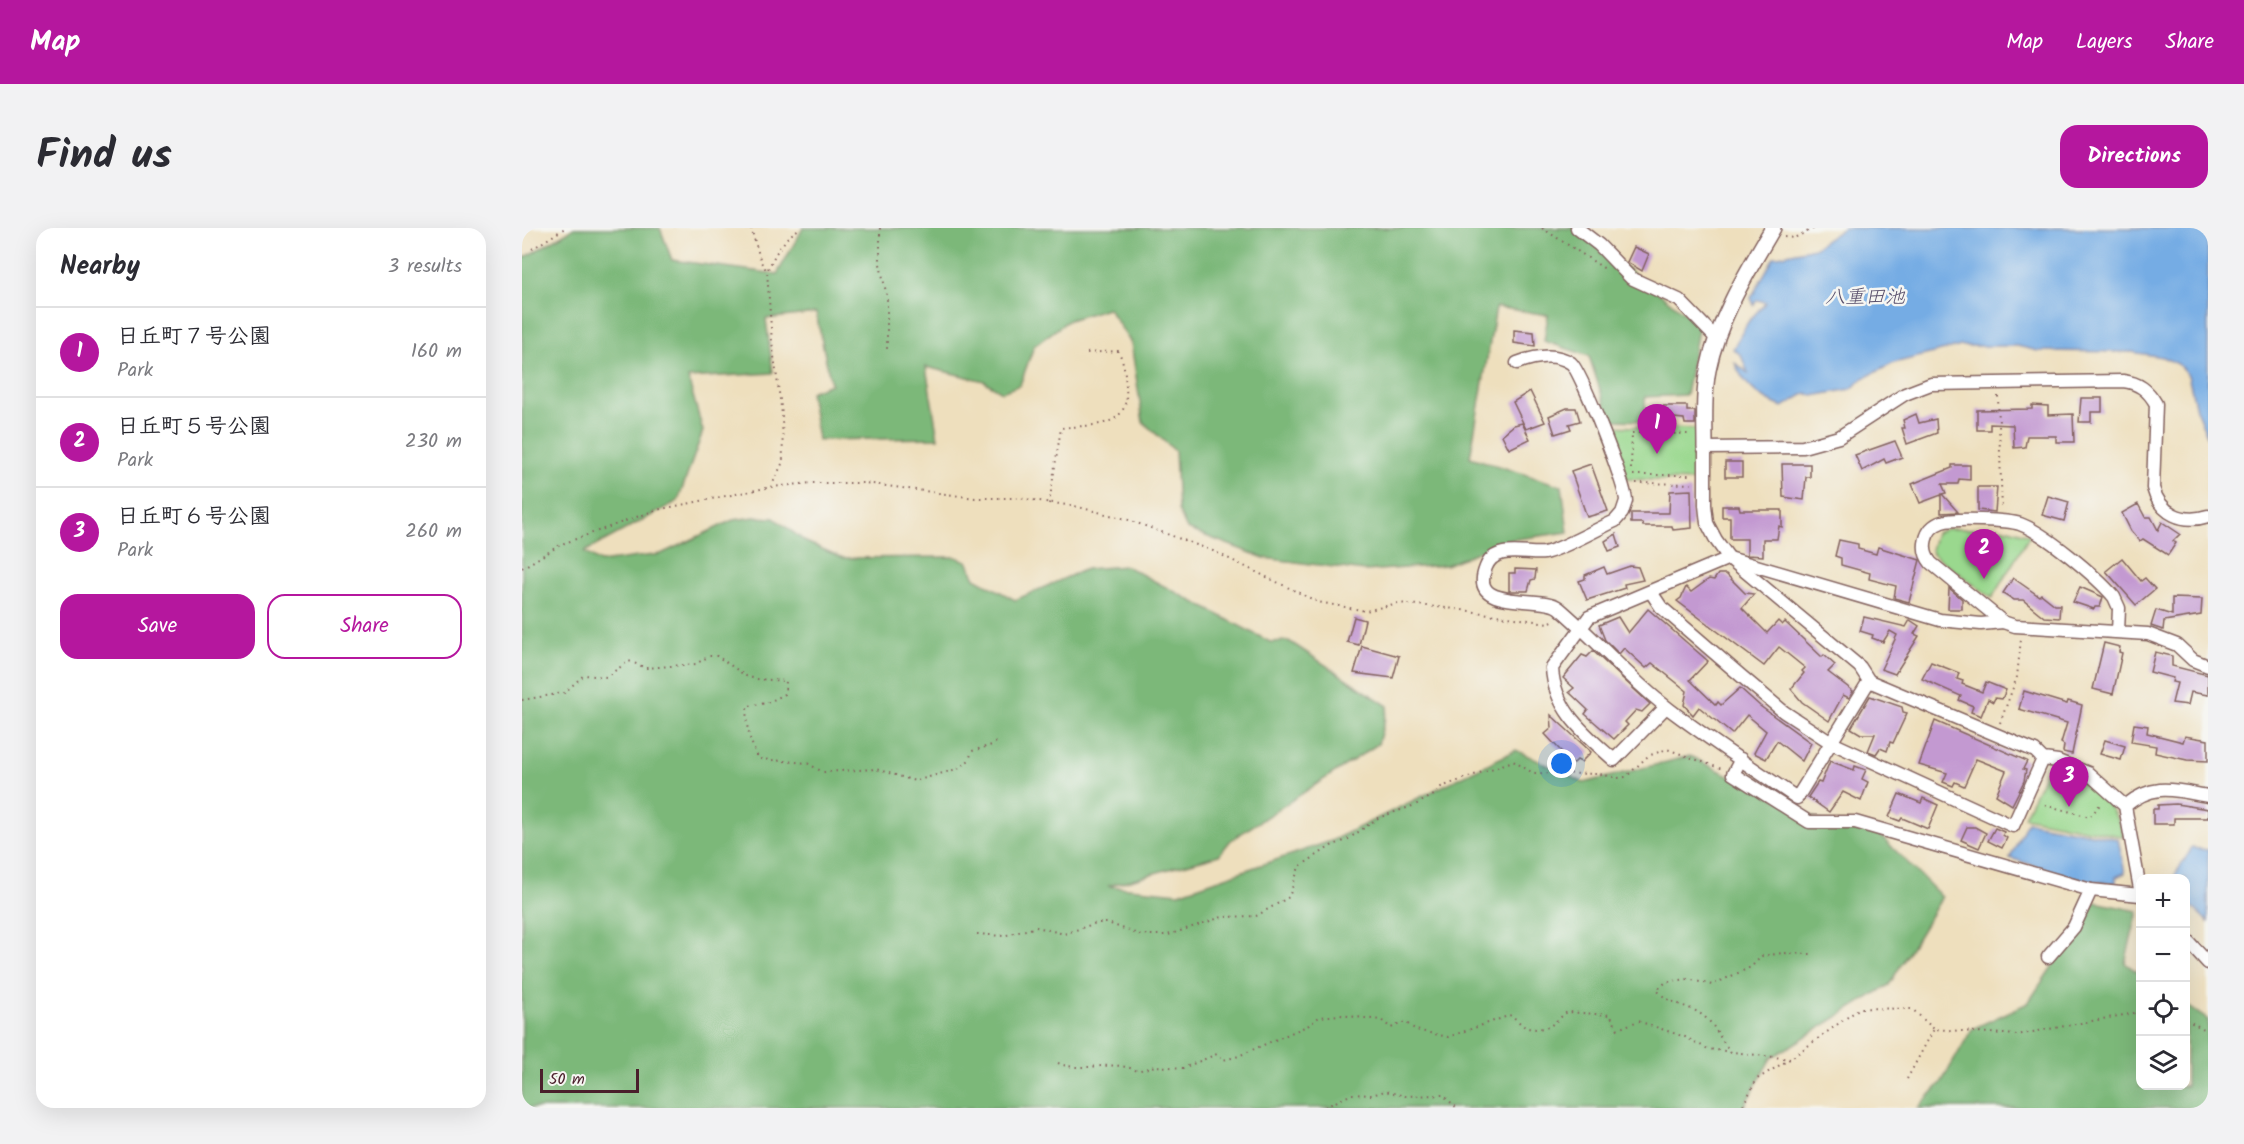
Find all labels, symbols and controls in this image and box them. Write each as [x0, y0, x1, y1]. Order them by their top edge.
text: Map [30, 20, 81, 65]
text: Map [2006, 26, 2043, 59]
text: Layers [2076, 26, 2132, 59]
text: Share [2165, 26, 2214, 59]
text: Find us [36, 123, 172, 190]
button: Directions [2060, 125, 2208, 188]
text: Nearby [60, 246, 140, 288]
text: 3 results [388, 251, 462, 283]
water label: 八重田池 [1825, 282, 1906, 314]
text: 日丘町７号公園 [117, 320, 271, 355]
text: 1 [76, 336, 83, 368]
text: 160 m [411, 336, 462, 368]
text: Park [117, 355, 153, 387]
pin: 1 [1638, 404, 1676, 454]
text: 日丘町５号公園 [117, 410, 271, 445]
text: 2 [74, 426, 85, 458]
text: 230 m [405, 426, 462, 458]
text: Park [117, 445, 153, 477]
text: 日丘町６号公園 [117, 500, 271, 535]
text: 3 [74, 516, 85, 548]
text: 260 m [405, 516, 462, 548]
pin: 2 [1964, 530, 2004, 579]
text: Park [117, 535, 153, 567]
button: Save [60, 594, 255, 659]
button: Share [267, 594, 462, 659]
your location [1547, 749, 1576, 778]
pin: 3 [2050, 758, 2088, 807]
map controls [2136, 874, 2190, 1090]
button: + [2136, 874, 2190, 928]
button: − [2136, 928, 2190, 982]
button: locate [2136, 982, 2190, 1036]
button: layers [2136, 1036, 2190, 1090]
scale bar [540, 1066, 639, 1094]
text: 50 m [549, 1067, 585, 1092]

